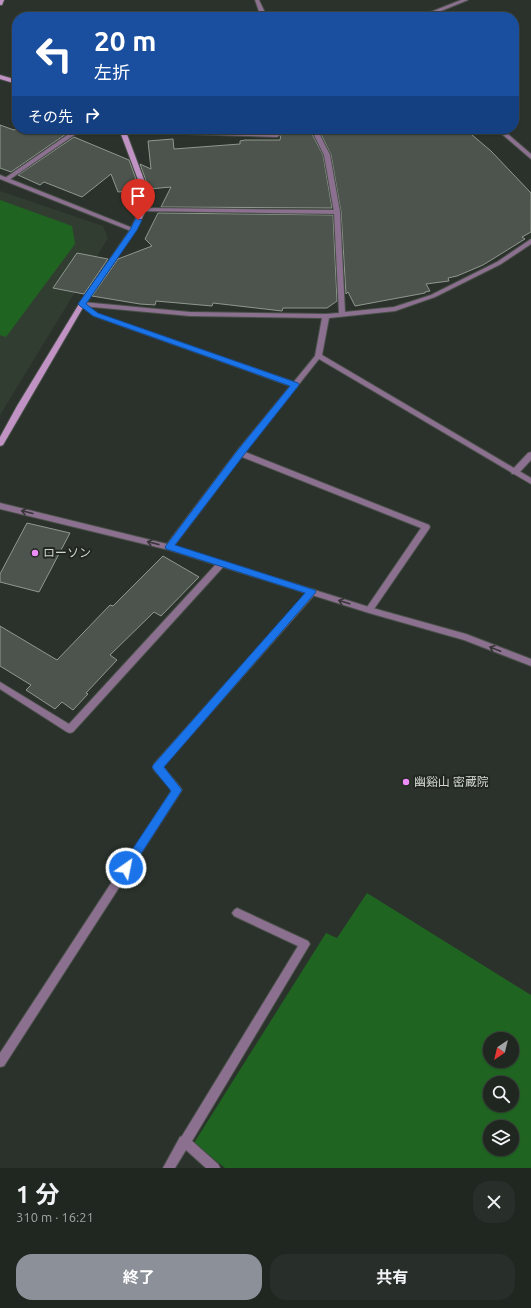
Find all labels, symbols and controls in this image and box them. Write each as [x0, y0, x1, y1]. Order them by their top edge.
text: 20 m [94, 25, 156, 56]
icon: left [28, 28, 80, 80]
text: 左折 [94, 62, 130, 82]
icon: right [81, 104, 103, 126]
text: その先 [28, 108, 73, 125]
pin [121, 179, 155, 220]
icon: arrive [127, 185, 149, 207]
one-way arrow [20, 508, 33, 515]
one-way arrow [147, 538, 160, 546]
place label: ローソン [43, 546, 91, 559]
marker: ローソン [30, 548, 40, 558]
one-way arrow [338, 598, 351, 605]
one-way arrow [489, 644, 501, 652]
place label: 幽谿山 密蔵院 [414, 775, 489, 788]
marker: 幽谿山 密蔵院 [401, 777, 411, 787]
position arrow [105, 847, 147, 889]
north arrow [483, 1032, 519, 1068]
map controls [483, 1032, 519, 1156]
button: search [483, 1076, 519, 1112]
button: layers [483, 1120, 519, 1156]
text: 1 分 [16, 1181, 59, 1208]
button: close [473, 1181, 515, 1223]
text: 310 m · 16:21 [16, 1210, 94, 1224]
button: 終了 [16, 1254, 262, 1300]
button: 共有 [270, 1254, 515, 1300]

